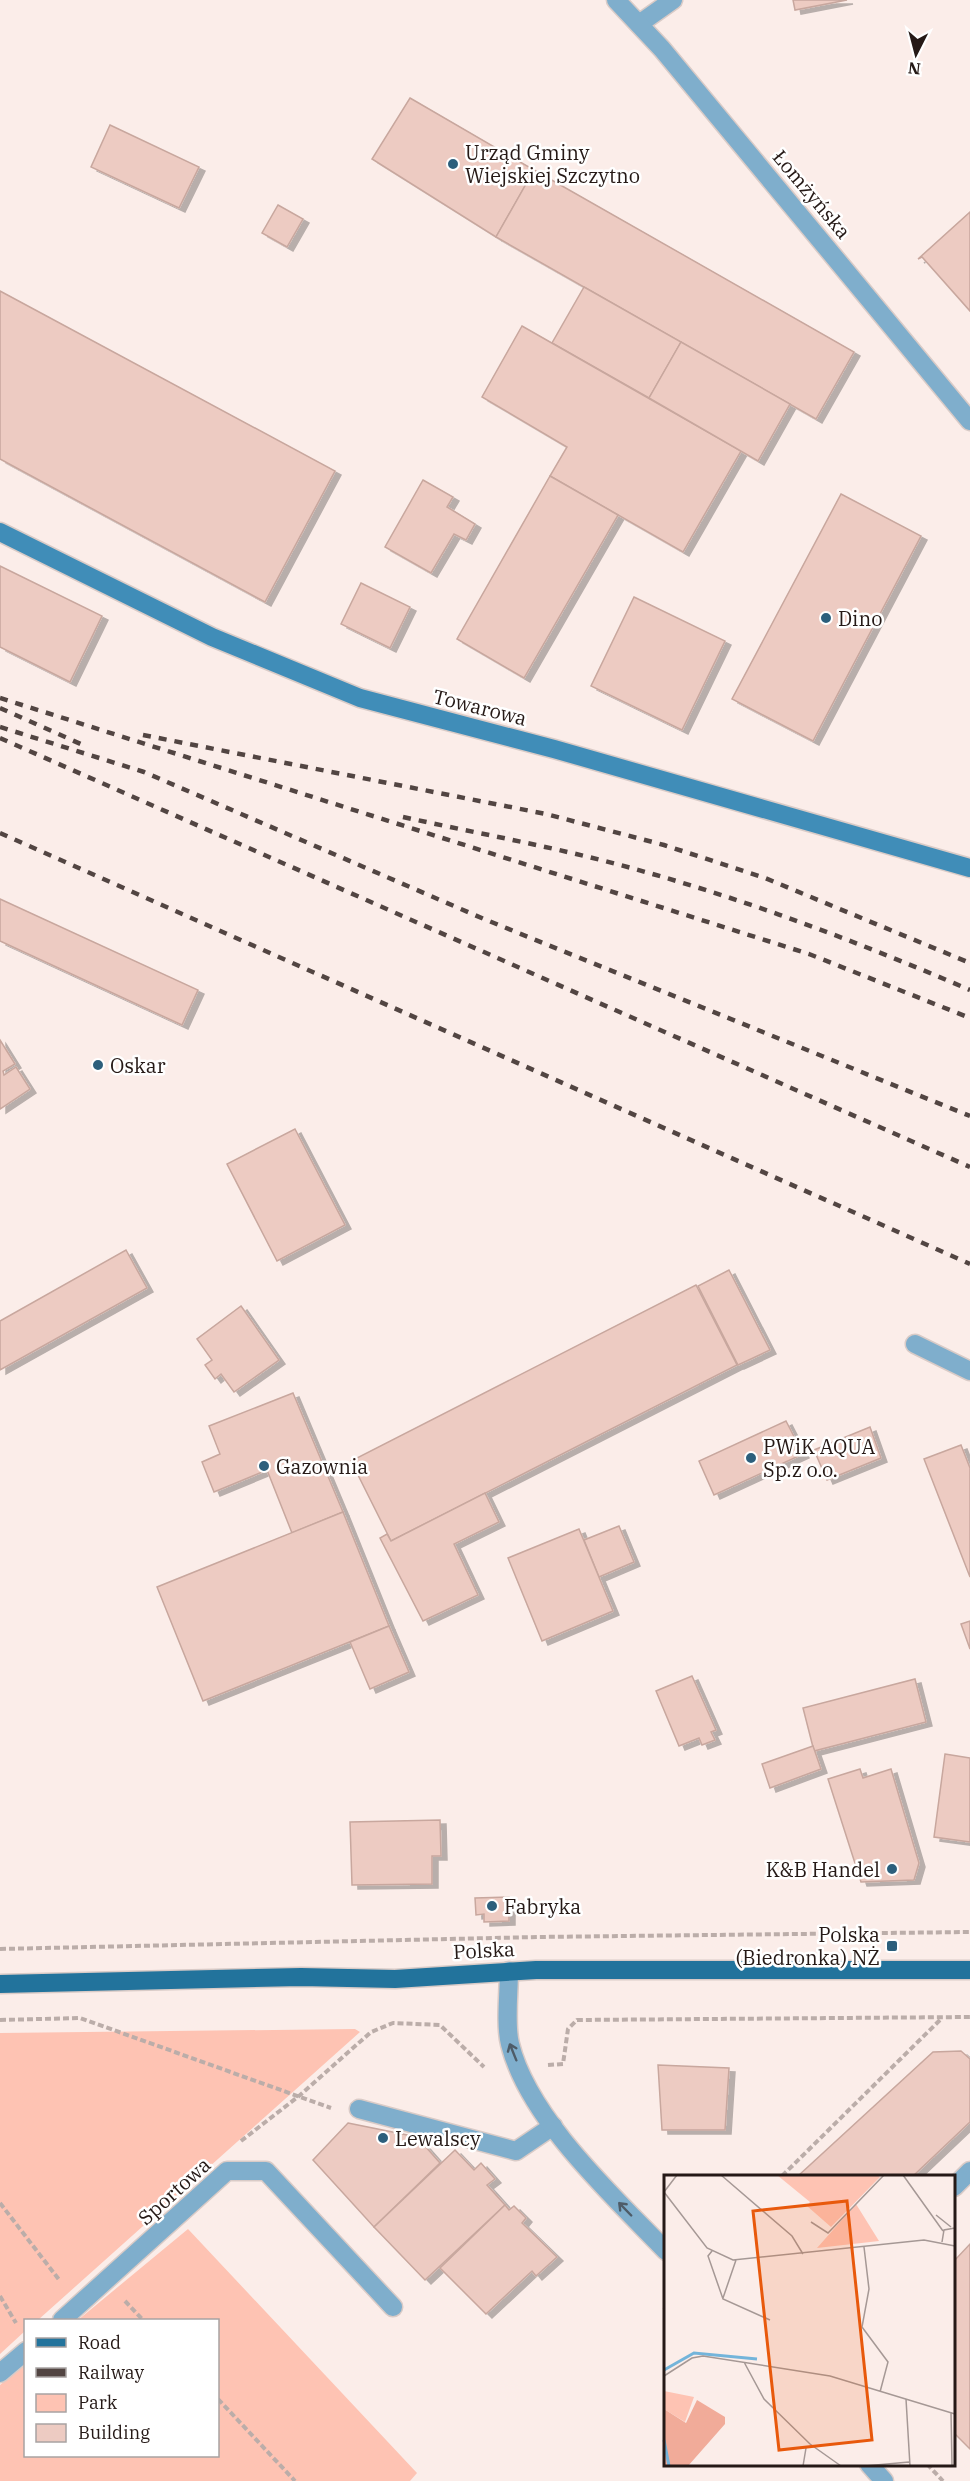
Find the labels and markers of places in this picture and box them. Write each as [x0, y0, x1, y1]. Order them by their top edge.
place label: Urząd Gminy Wiejskiej Szczytno [465, 139, 640, 189]
marker: Urząd Gminy Wiejskiej Szczytno [446, 157, 460, 171]
place label: Dino [838, 605, 882, 632]
marker: Dino [819, 611, 833, 625]
place label: Oskar [110, 1052, 166, 1079]
marker: Oskar [91, 1058, 105, 1072]
place label: PWiK AQUA Sp.z o.o. [763, 1433, 875, 1483]
marker: PWiK AQUA Sp.z o.o. [744, 1451, 758, 1465]
place label: Gazownia [276, 1453, 368, 1480]
marker: Gazownia [257, 1459, 271, 1473]
place label: K&B Handel [766, 1856, 880, 1883]
marker: K&B Handel [885, 1862, 899, 1876]
place label: Fabryka [504, 1893, 581, 1920]
marker: Fabryka [485, 1899, 499, 1913]
place label: Polska (Biedronka) NŻ [736, 1921, 880, 1971]
marker: Polska (Biedronka) NŻ [885, 1939, 899, 1953]
place label: Lewalscy [395, 2125, 481, 2152]
marker: Lewalscy [376, 2131, 390, 2145]

